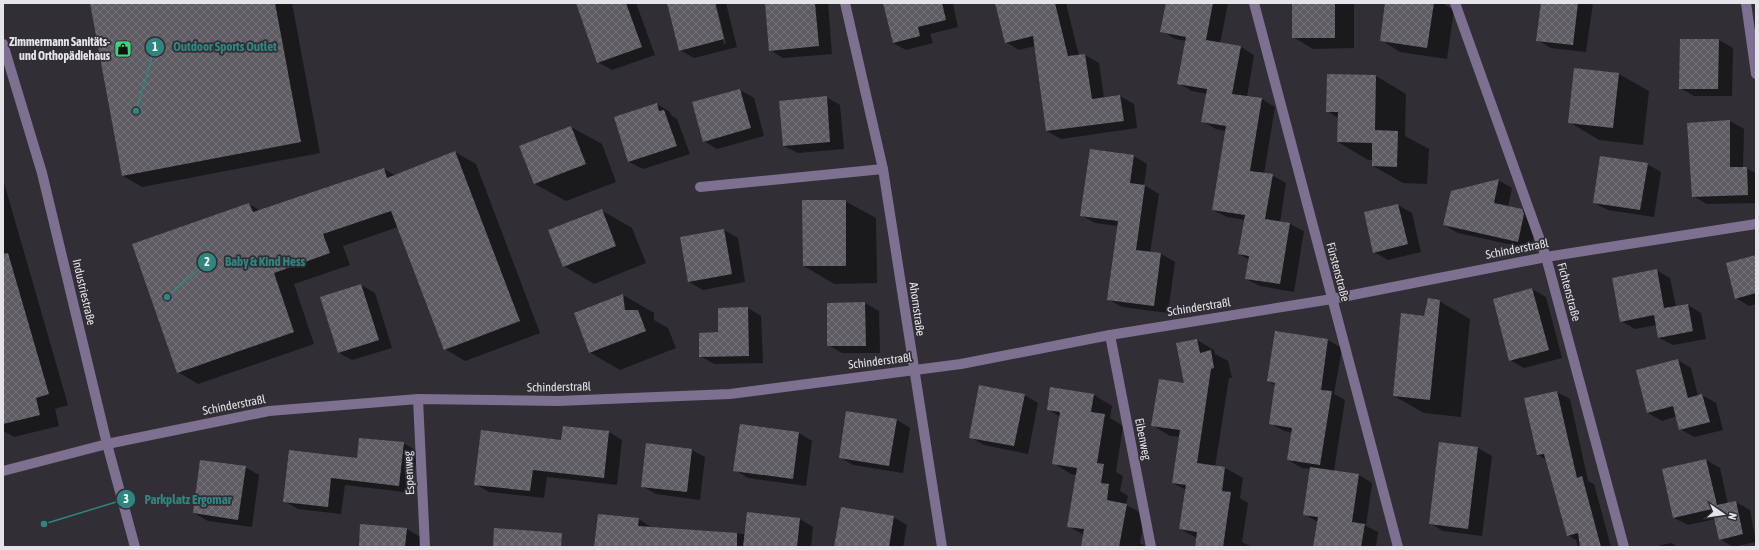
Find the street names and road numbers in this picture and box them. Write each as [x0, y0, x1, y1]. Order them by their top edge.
street label: Schinderstraßl [1484, 236, 1551, 262]
street label: Fürstenstraße [1323, 241, 1353, 303]
street label: Industriestraße [70, 258, 98, 326]
street label: Fichtenstraße [1554, 261, 1584, 323]
street label: Ahornstraße [906, 281, 928, 337]
street label: Schinderstraßl [1166, 295, 1232, 319]
street label: Schinderstraßl [847, 350, 913, 372]
street label: Schinderstraßl [527, 379, 592, 395]
street label: Schinderstraßl [201, 392, 268, 418]
street label: Eibenweg [1132, 417, 1154, 462]
street label: Espenweg [401, 450, 417, 495]

